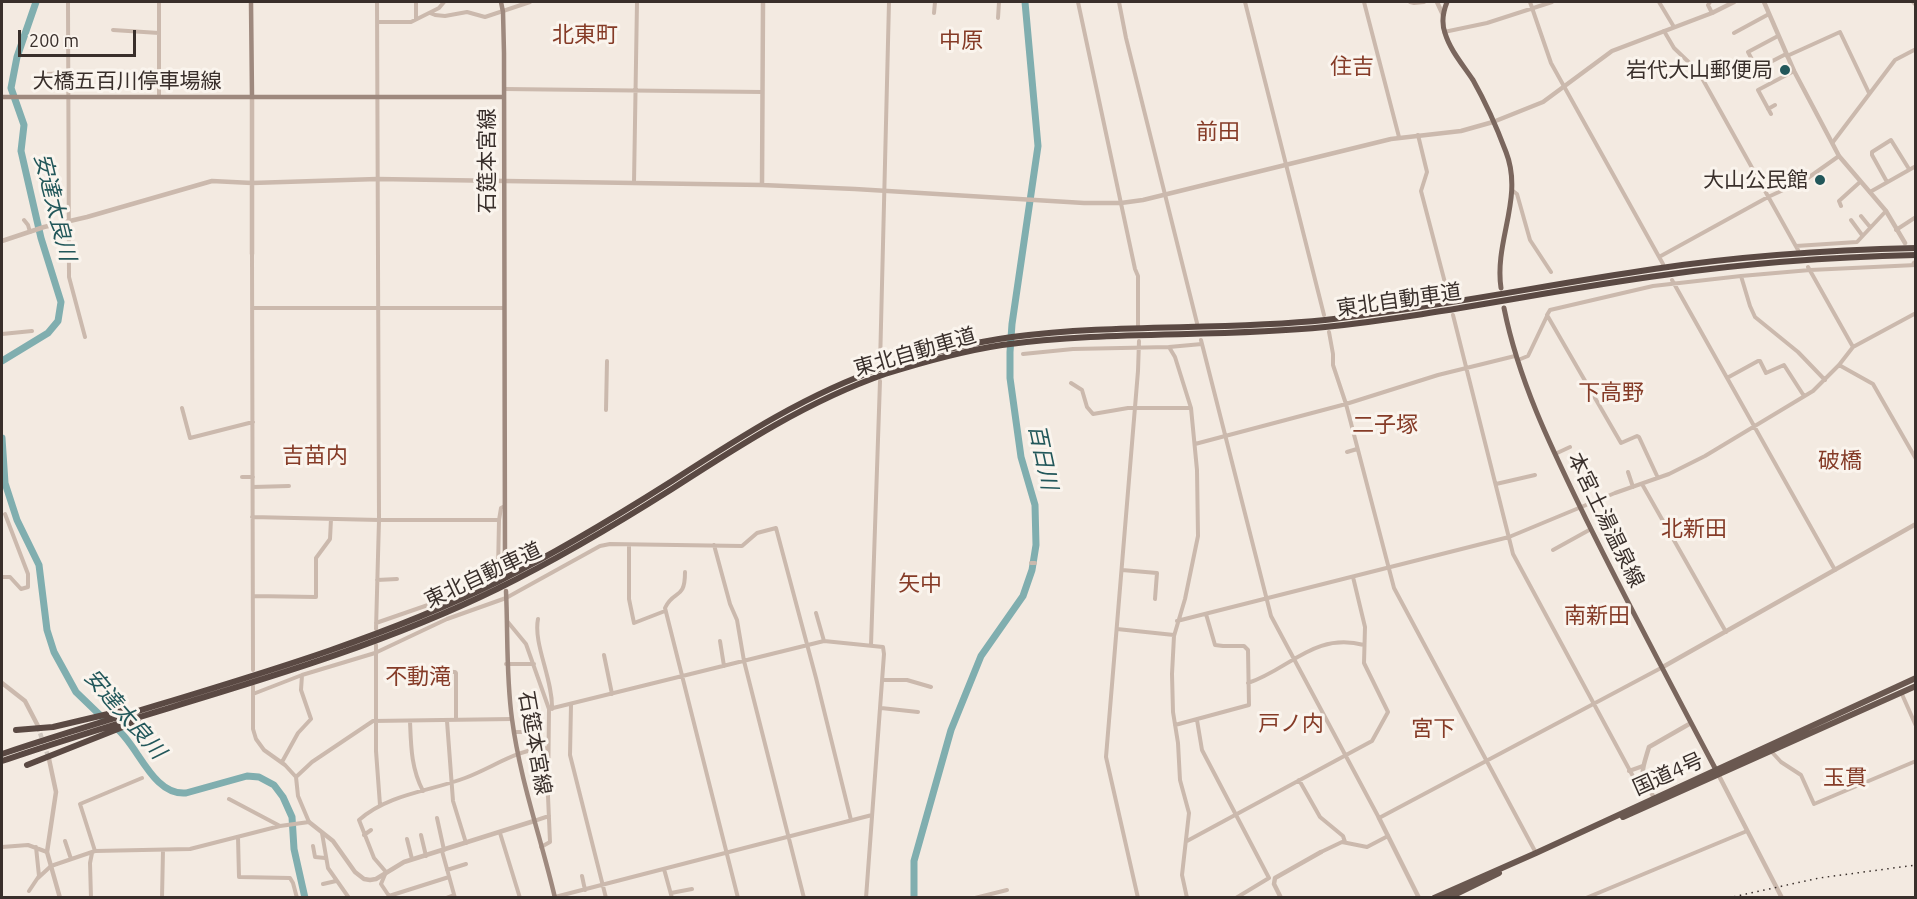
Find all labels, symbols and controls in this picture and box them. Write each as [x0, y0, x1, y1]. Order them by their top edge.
scale bar [21, 18, 140, 56]
district label: 北東町 [552, 22, 618, 48]
district label: 中原 [939, 28, 983, 54]
text: 200 m [29, 30, 79, 50]
district label: 住吉 [1330, 54, 1374, 80]
place label: 岩代大山郵便局 [1626, 57, 1773, 83]
marker: 岩代大山郵便局 [1778, 63, 1792, 77]
street label: 大橋五百川停車場線 [33, 68, 221, 94]
street label: 石筵本宮線 [474, 109, 500, 213]
district label: 前田 [1196, 119, 1240, 145]
water label: 安達太良川 [29, 150, 81, 264]
place label: 大山公民館 [1703, 167, 1808, 193]
marker: 大山公民館 [1813, 173, 1827, 187]
street label: 東北自動車道 [1335, 279, 1463, 321]
street label: 東北自動車道 [851, 323, 979, 381]
district label: 下高野 [1578, 380, 1644, 406]
district label: 二子塚 [1352, 412, 1418, 438]
water label: 百日川 [1023, 422, 1063, 492]
district label: 吉苗内 [282, 443, 348, 469]
street label: 本宮土湯温泉線 [1562, 448, 1650, 592]
district label: 破橋 [1818, 448, 1862, 474]
district label: 北新田 [1661, 516, 1727, 542]
street label: 東北自動車道 [421, 537, 545, 613]
district label: 矢中 [898, 571, 942, 597]
district label: 南新田 [1564, 603, 1630, 629]
water label: 安達太良川 [79, 664, 171, 764]
district label: 不動滝 [385, 664, 451, 690]
street label: 石筵本宮線 [513, 689, 557, 797]
district label: 戸ノ内 [1258, 711, 1324, 737]
district label: 宮下 [1411, 716, 1455, 742]
street label: 国道4号 [1629, 747, 1707, 801]
district label: 玉貫 [1823, 765, 1867, 791]

